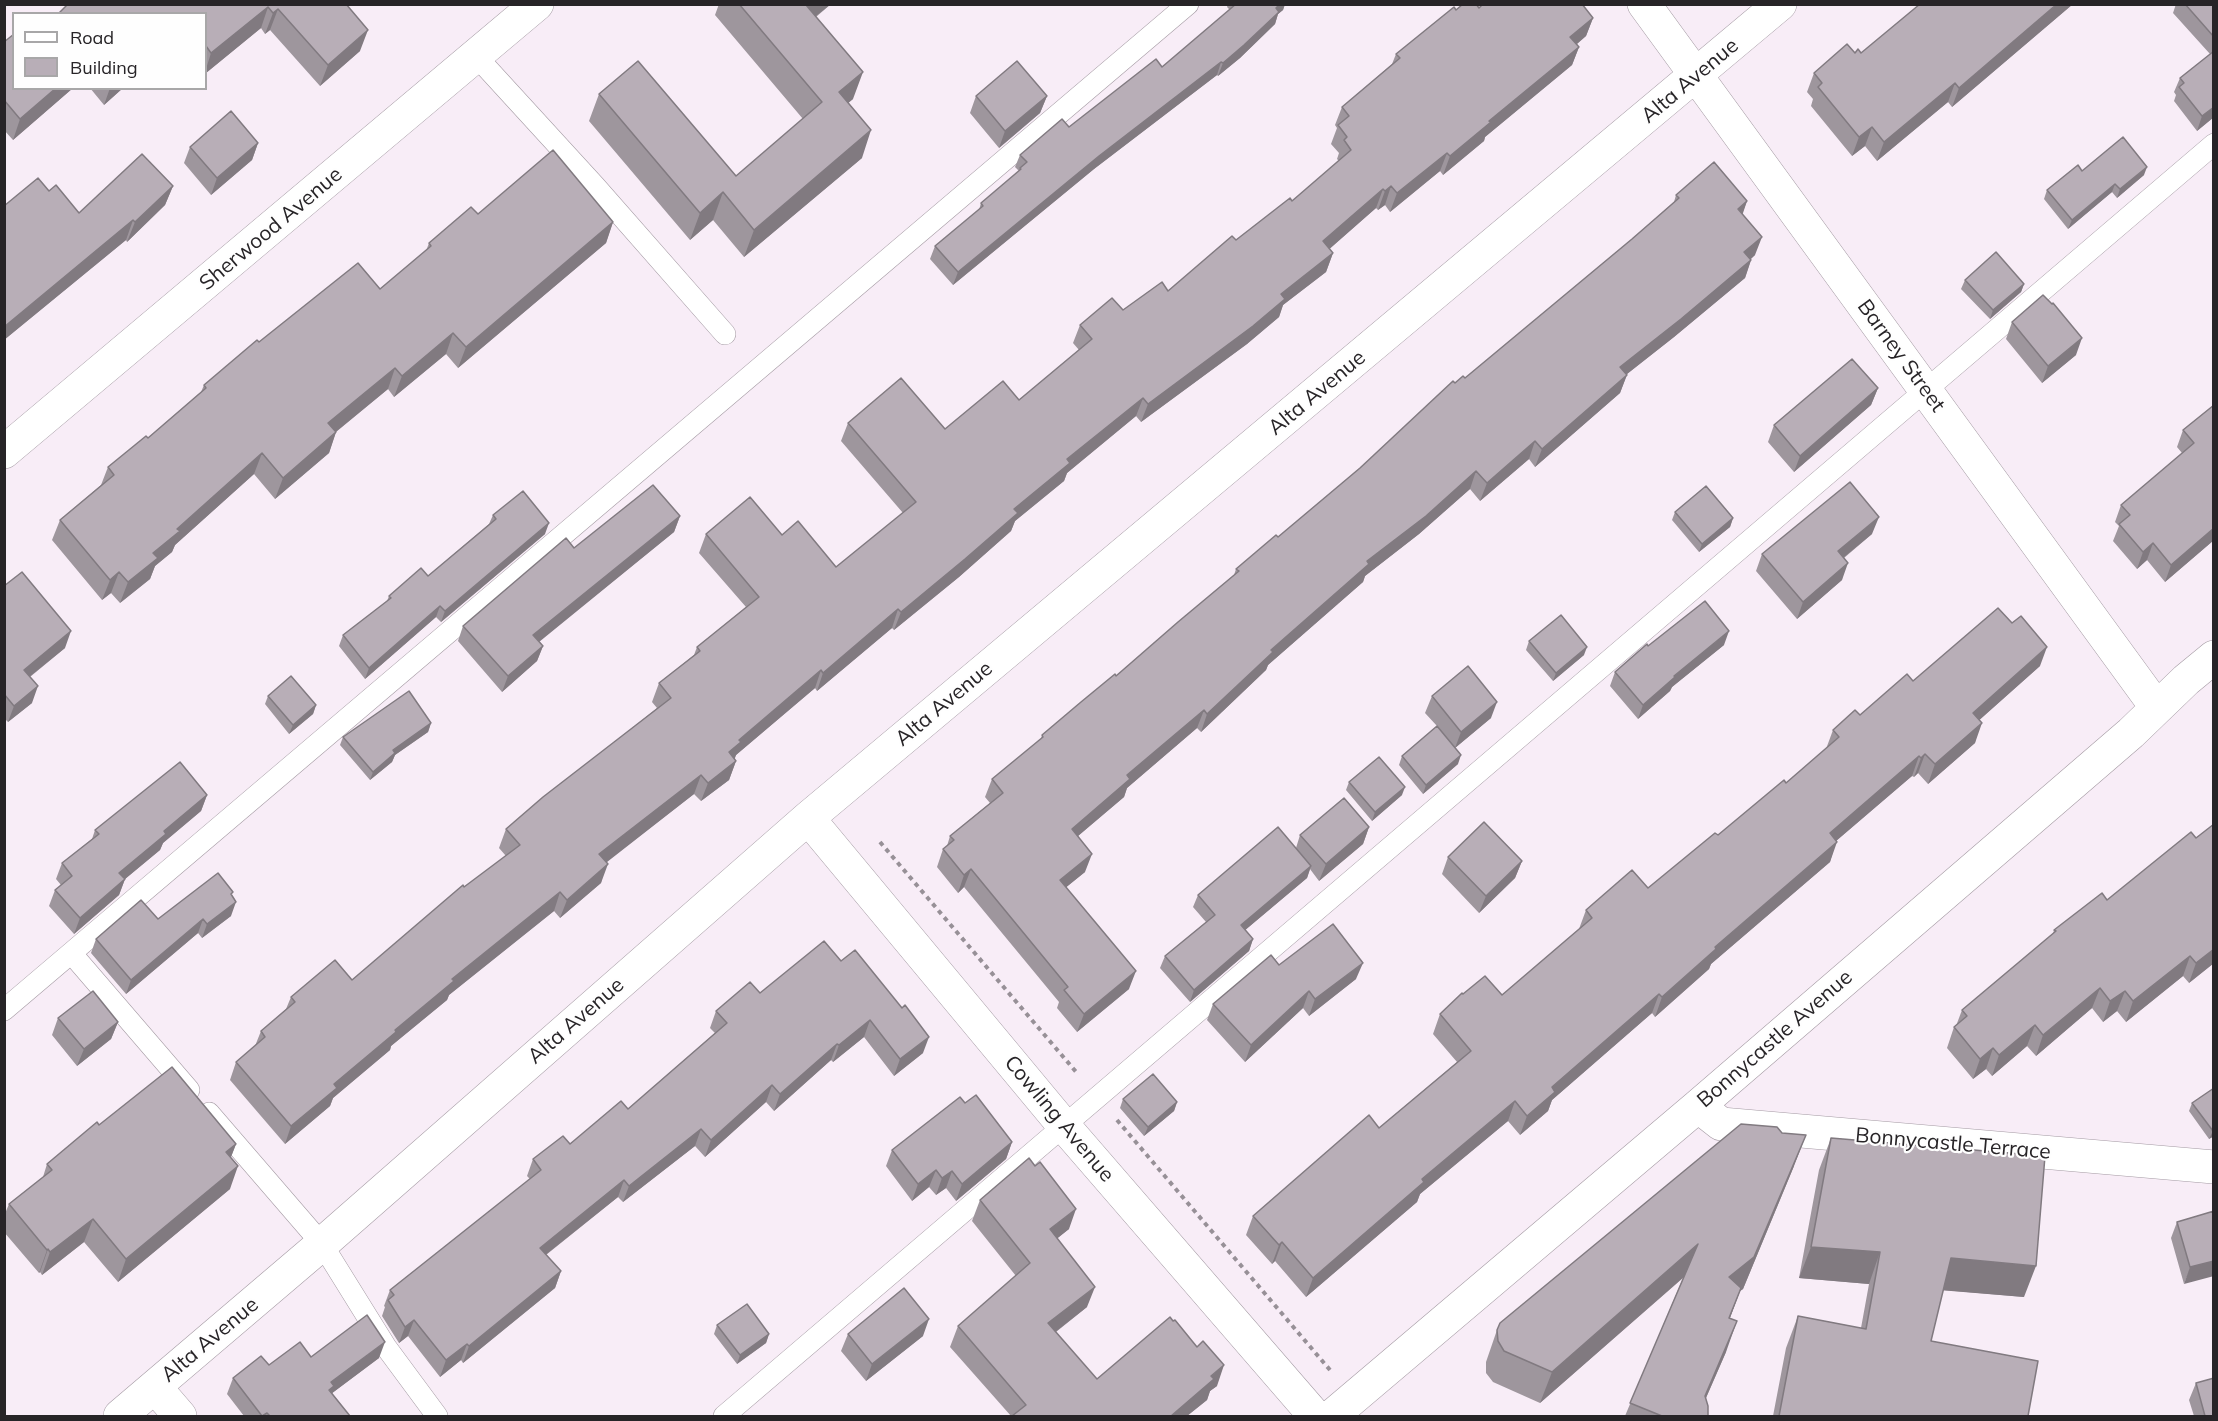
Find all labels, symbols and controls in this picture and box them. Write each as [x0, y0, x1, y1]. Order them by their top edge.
legend [12, 12, 207, 90]
text: Road [70, 26, 114, 49]
street label: Alta Avenue [1636, 33, 1744, 129]
text: Building [70, 56, 138, 79]
street label: Sherwood Avenue [195, 162, 347, 296]
street label: Barney Street [1852, 295, 1950, 417]
street label: Alta Avenue [1263, 345, 1371, 441]
street label: Alta Avenue [890, 656, 998, 752]
street label: Bonnycastle Avenue [1692, 965, 1858, 1113]
street label: Alta Avenue [523, 972, 629, 1070]
street label: Cowling Avenue [999, 1051, 1119, 1187]
street label: Bonnycastle Terrace [1854, 1123, 2052, 1165]
street label: Alta Avenue [156, 1292, 264, 1388]

